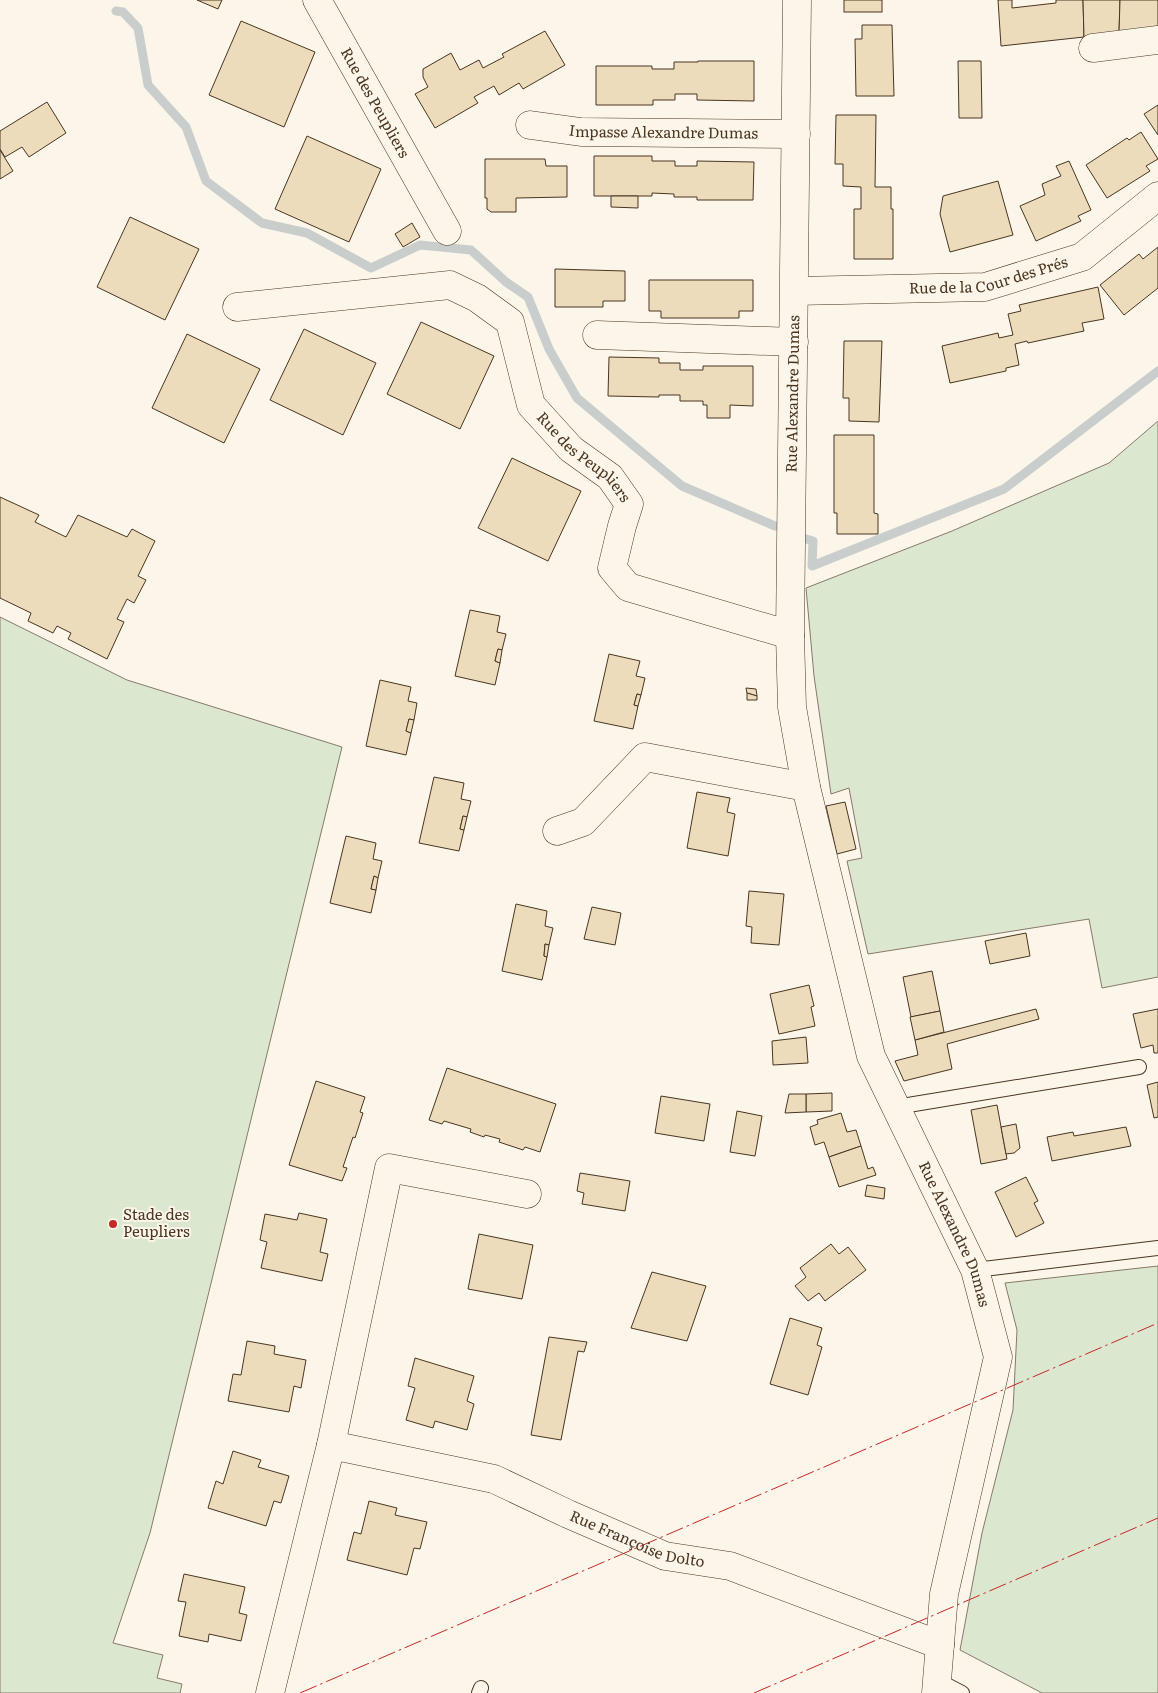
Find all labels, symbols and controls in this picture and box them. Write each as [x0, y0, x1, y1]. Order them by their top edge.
street label: Rue des Peupliers [336, 43, 417, 162]
street label: Impasse Alexandre Dumas [568, 117, 758, 144]
street label: Rue de la Cour des Prés [909, 249, 1070, 299]
street label: Rue Alexandre Dumas [779, 315, 804, 473]
street label: Rue des Peupliers [532, 406, 637, 507]
street label: Rue Alexandre Dumas [914, 1157, 997, 1309]
place label: Stade des Peupliers [123, 1202, 190, 1242]
marker: Stade des Peupliers [107, 1218, 119, 1230]
street label: Rue Françoise Dolto [567, 1503, 707, 1572]

